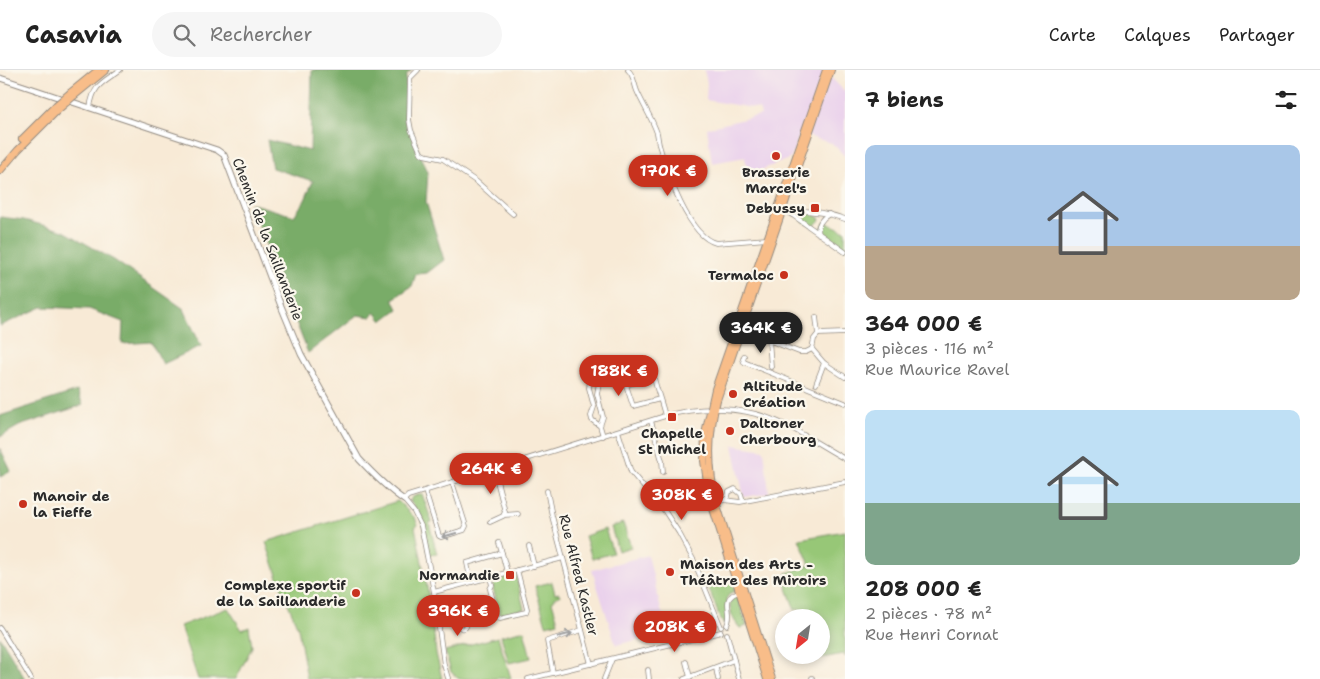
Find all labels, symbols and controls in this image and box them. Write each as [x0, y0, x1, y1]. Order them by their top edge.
search box [152, 12, 502, 57]
text: Casavia [25, 19, 122, 51]
icon: search [170, 21, 198, 49]
text: Rechercher [210, 22, 312, 47]
text: Carte [1049, 23, 1096, 47]
text: Calques [1124, 23, 1191, 47]
text: Partager [1219, 23, 1295, 47]
text: 7 biens [865, 86, 944, 114]
icon: filters [1272, 86, 1300, 114]
marker: Brasserie Marcel's [770, 150, 782, 162]
pin: 170K € [627, 154, 709, 197]
street label: Chemin de la Saillanderie [229, 155, 307, 323]
text: 170K € [640, 160, 697, 181]
place label: Brasserie Marcel's [742, 163, 810, 197]
icon: home [1038, 178, 1128, 268]
place label: Debussy [746, 199, 805, 217]
marker: Debussy [809, 202, 821, 214]
place label: Termaloc [708, 266, 774, 284]
marker: Termaloc [778, 269, 790, 281]
text: 364 000 € [865, 310, 982, 338]
pin: 364K € [720, 312, 802, 354]
text: 364K € [730, 317, 792, 338]
text: 3 pièces · 116 m² [865, 338, 994, 359]
pin: 188K € [578, 354, 660, 397]
text: Rue Maurice Ravel [865, 359, 1009, 380]
text: 188K € [590, 360, 648, 381]
place label: Altitude Création [743, 377, 806, 411]
marker: Altitude Création [727, 388, 739, 400]
marker: Chapelle St Michel [666, 411, 678, 423]
place label: Daltoner Cherbourg [740, 414, 816, 448]
place label: Chapelle St Michel [638, 424, 706, 458]
marker: Daltoner Cherbourg [724, 425, 736, 437]
icon: home [1038, 443, 1128, 533]
pin: 264K € [450, 452, 532, 495]
text: 264K € [461, 458, 521, 479]
pin: 308K € [641, 478, 723, 521]
text: 308K € [651, 484, 713, 505]
place label: Manoir de la Fieffe [33, 487, 110, 521]
marker: Manoir de la Fieffe [17, 498, 29, 510]
street label: Rue Alfred Kastler [555, 512, 603, 638]
one-way arrow [441, 530, 457, 540]
place label: Maison des Arts - Théâtre des Miroirs [680, 555, 826, 589]
place label: Normandie [419, 566, 500, 584]
marker: Maison des Arts - Théâtre des Miroirs [664, 566, 676, 578]
marker: Normandie [504, 569, 516, 581]
text: 208 000 € [865, 575, 982, 603]
place label: Complexe sportif de la Saillanderie [216, 576, 346, 610]
marker: Complexe sportif de la Saillanderie [350, 587, 362, 599]
pin: 396K € [417, 594, 499, 637]
text: 396K € [428, 600, 488, 621]
text: 2 pièces · 78 m² [865, 603, 992, 624]
north arrow [775, 609, 830, 664]
map controls [775, 609, 830, 664]
pin: 208K € [634, 610, 716, 653]
text: 208K € [645, 616, 705, 637]
text: Rue Henri Cornat [865, 624, 999, 645]
one-way arrow [557, 630, 573, 639]

